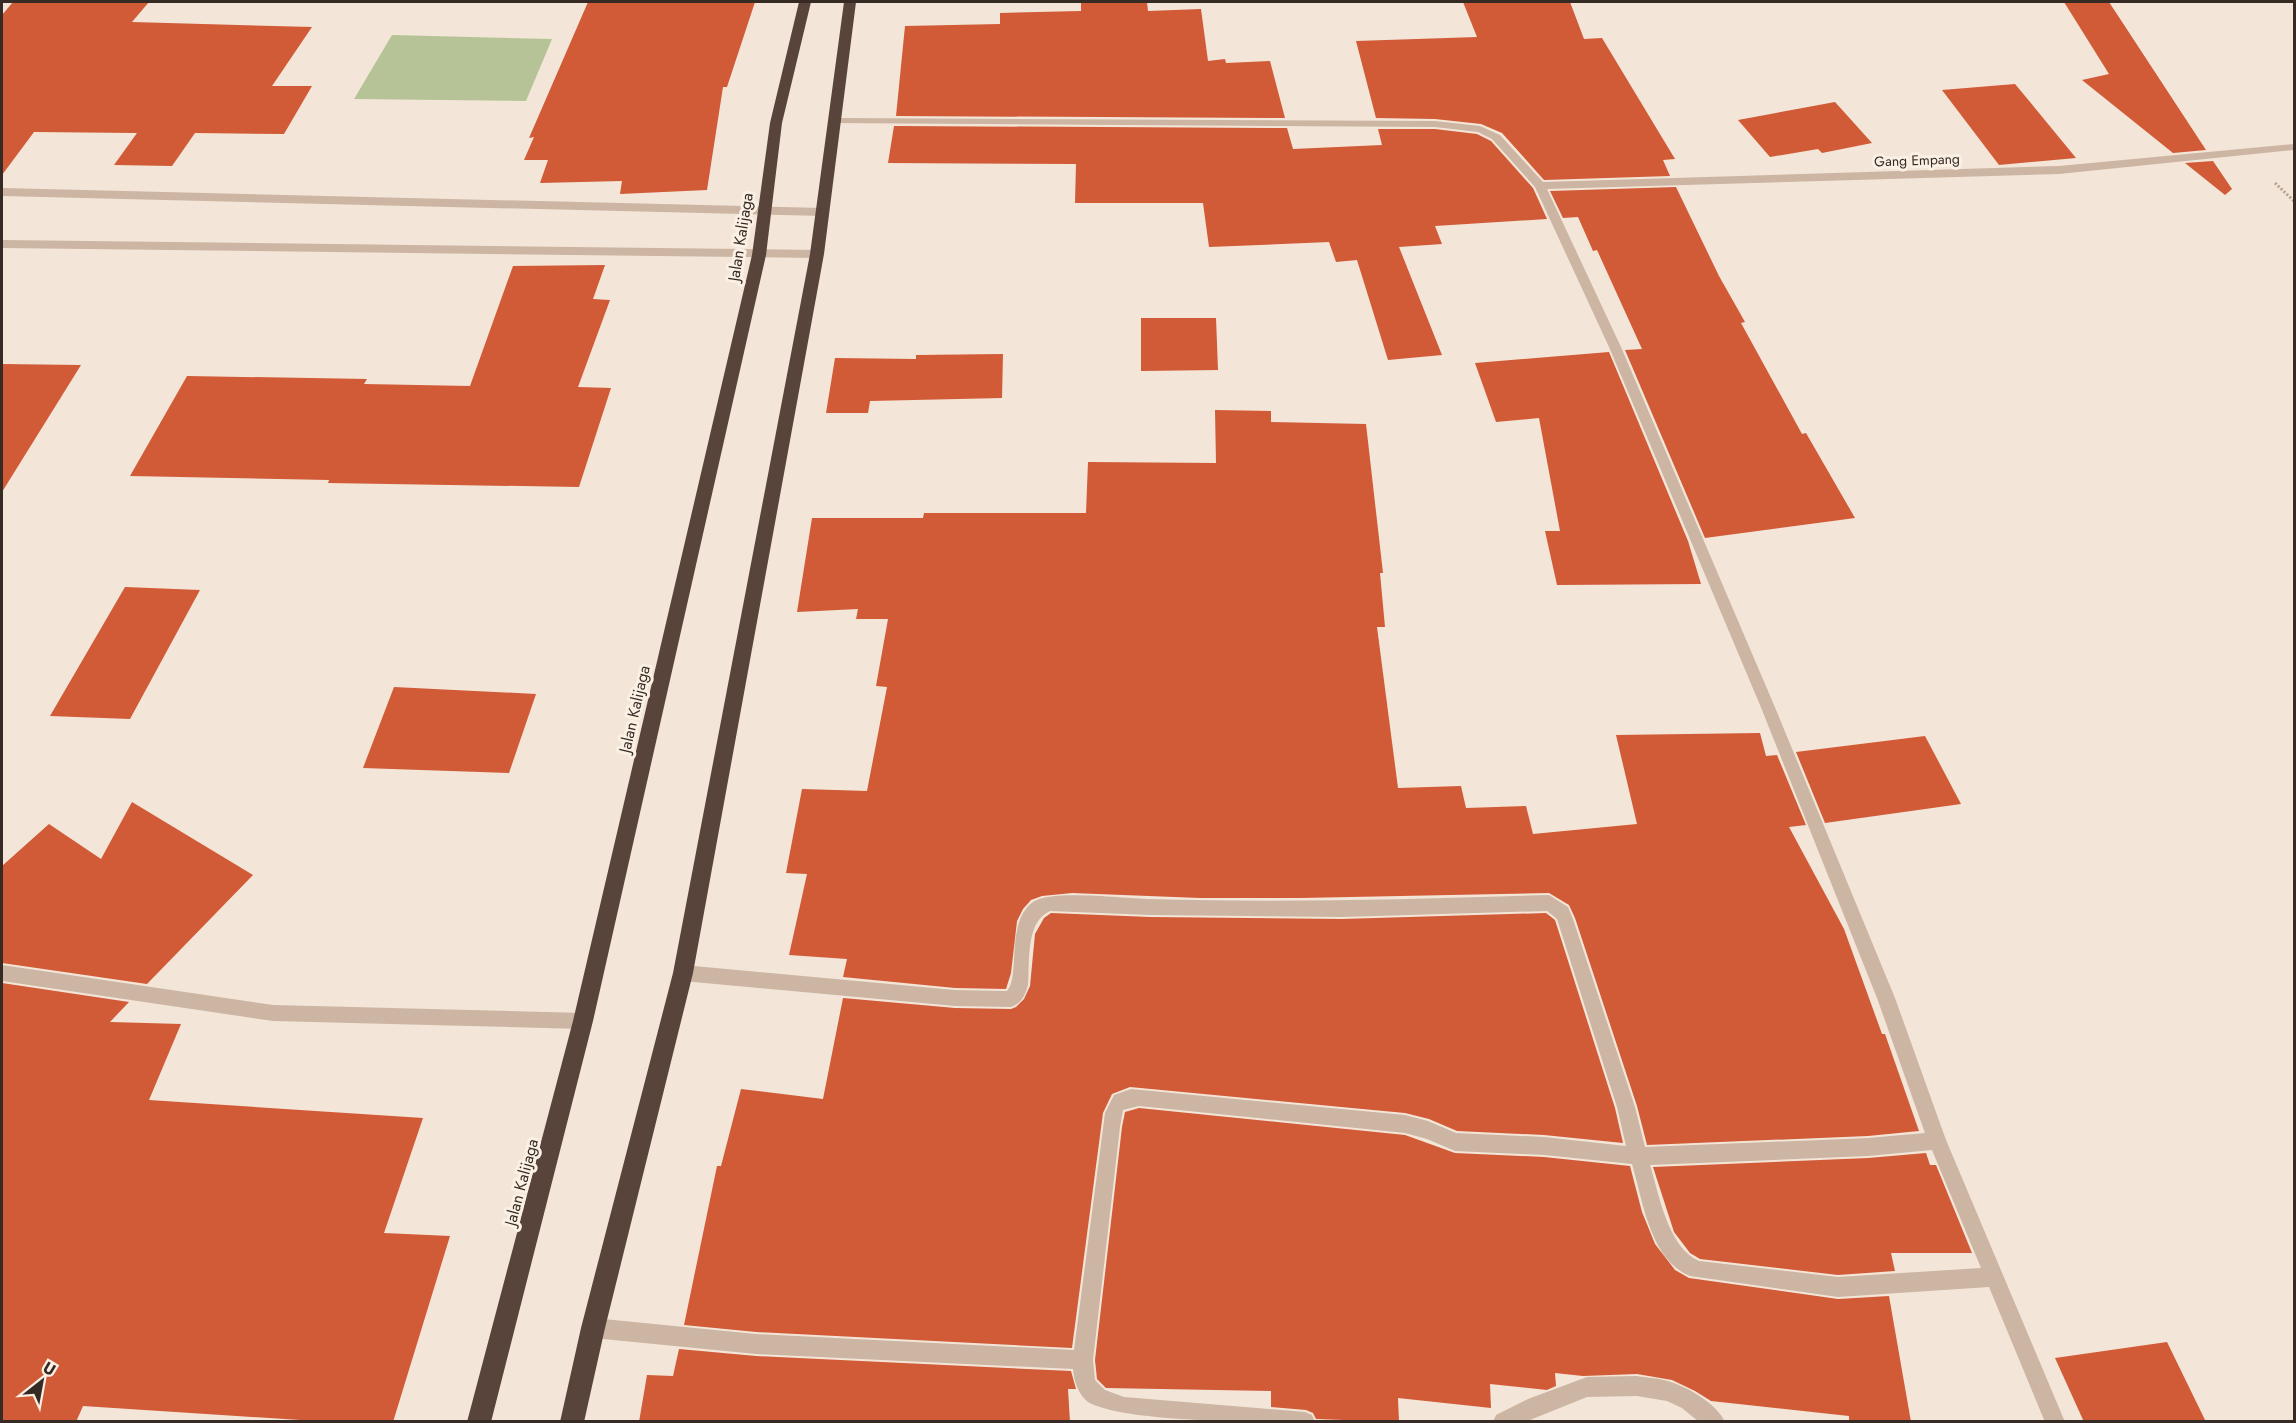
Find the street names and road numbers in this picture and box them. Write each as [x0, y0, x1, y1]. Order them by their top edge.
street label: Gang Empang [1874, 149, 1960, 171]
street label: Jalan Kalijaga [722, 191, 759, 285]
street label: Jalan Kalijaga [613, 663, 656, 757]
street label: Jalan Kalijaga [498, 1136, 544, 1230]

